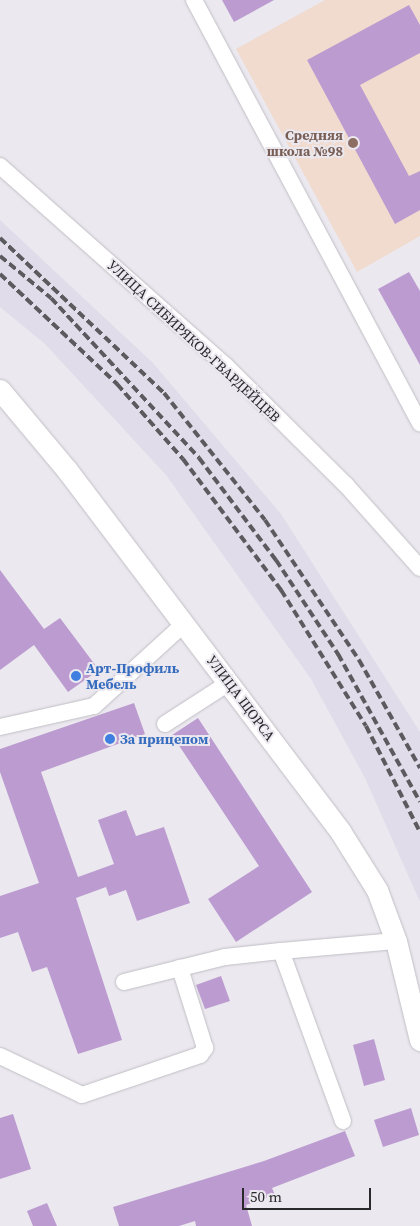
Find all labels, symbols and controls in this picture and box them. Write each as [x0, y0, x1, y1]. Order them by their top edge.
place label: Средняя школа №98 [267, 127, 343, 160]
marker: Средняя школа №98 [347, 137, 359, 149]
street label: УЛИЦА СИБИРЯКОВ-ГВАРДЕЙЦЕВ [104, 256, 284, 426]
street label: УЛИЦА ЩОРСА [203, 652, 279, 744]
place label: Арт-Профиль Мебель [86, 660, 179, 692]
marker: Арт-Профиль Мебель [70, 670, 82, 682]
place label: За прицепом [120, 731, 208, 747]
marker: За прицепом [104, 733, 116, 745]
scale bar [245, 1178, 374, 1210]
text: 50 m [250, 1186, 282, 1207]

